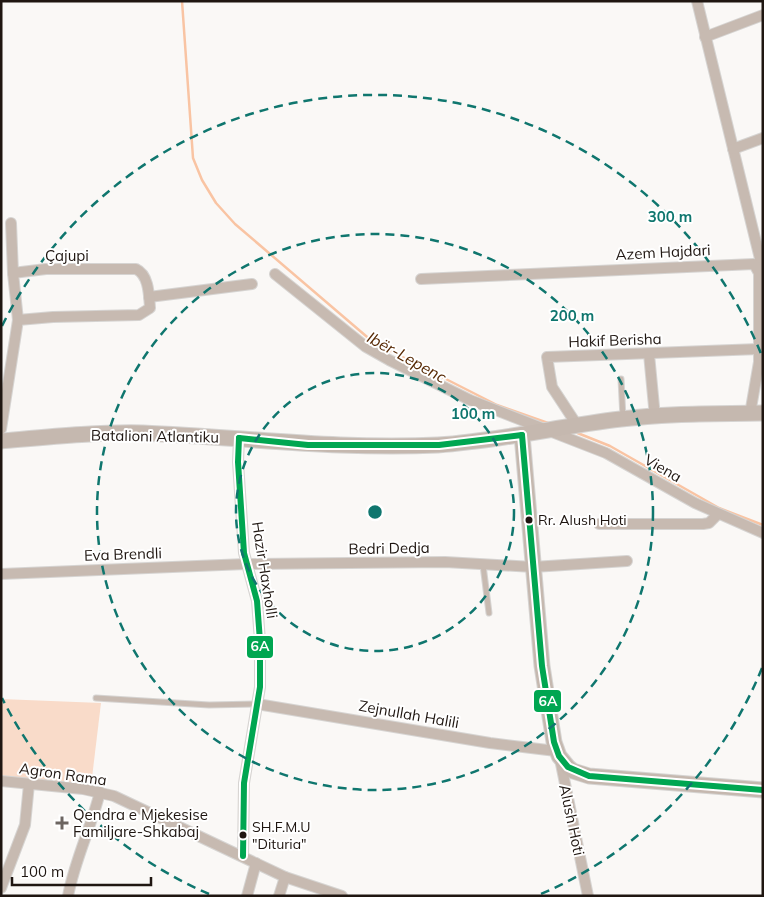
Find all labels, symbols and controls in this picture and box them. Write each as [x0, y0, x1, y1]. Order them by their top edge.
text: 300 m [648, 207, 692, 226]
street label: Azem Hajdari [615, 240, 711, 264]
street label: Çajupi [45, 246, 89, 265]
text: 200 m [550, 306, 594, 325]
water label: Ibër-Lepenc [364, 327, 450, 387]
street label: Hakif Berisha [568, 329, 662, 351]
text: 100 m [451, 404, 495, 423]
street label: Batalioni Atlantiku [91, 425, 219, 447]
street label: Viena [641, 450, 685, 486]
centre of rings [366, 503, 384, 521]
place label: Rr. Alush Hoti [538, 511, 627, 529]
marker: Rr. Alush Hoti [524, 515, 534, 525]
street label: Hazir Haxholli [248, 520, 282, 620]
street label: Bedri Dedja [348, 538, 430, 558]
street label: Eva Brendli [84, 543, 162, 565]
line badge: 6A [246, 635, 274, 659]
text: 6A [251, 637, 270, 655]
line badge: 6A [533, 689, 562, 713]
text: 6A [539, 692, 558, 710]
street label: Zejnullah Halili [357, 696, 461, 732]
street label: Agron Rama [18, 758, 108, 790]
street label: Alush Hoti [555, 783, 589, 857]
place label: Qendra e Mjekesise Familjare-Shkabaj [73, 805, 208, 841]
marker: Qendra e Mjekesise Familjare-Shkabaj [55, 816, 69, 830]
place label: SH.F.M.U "Dituria" [252, 818, 310, 853]
marker: SH.F.M.U "Dituria" [238, 830, 248, 840]
scale bar [12, 854, 151, 886]
text: 100 m [20, 862, 64, 881]

